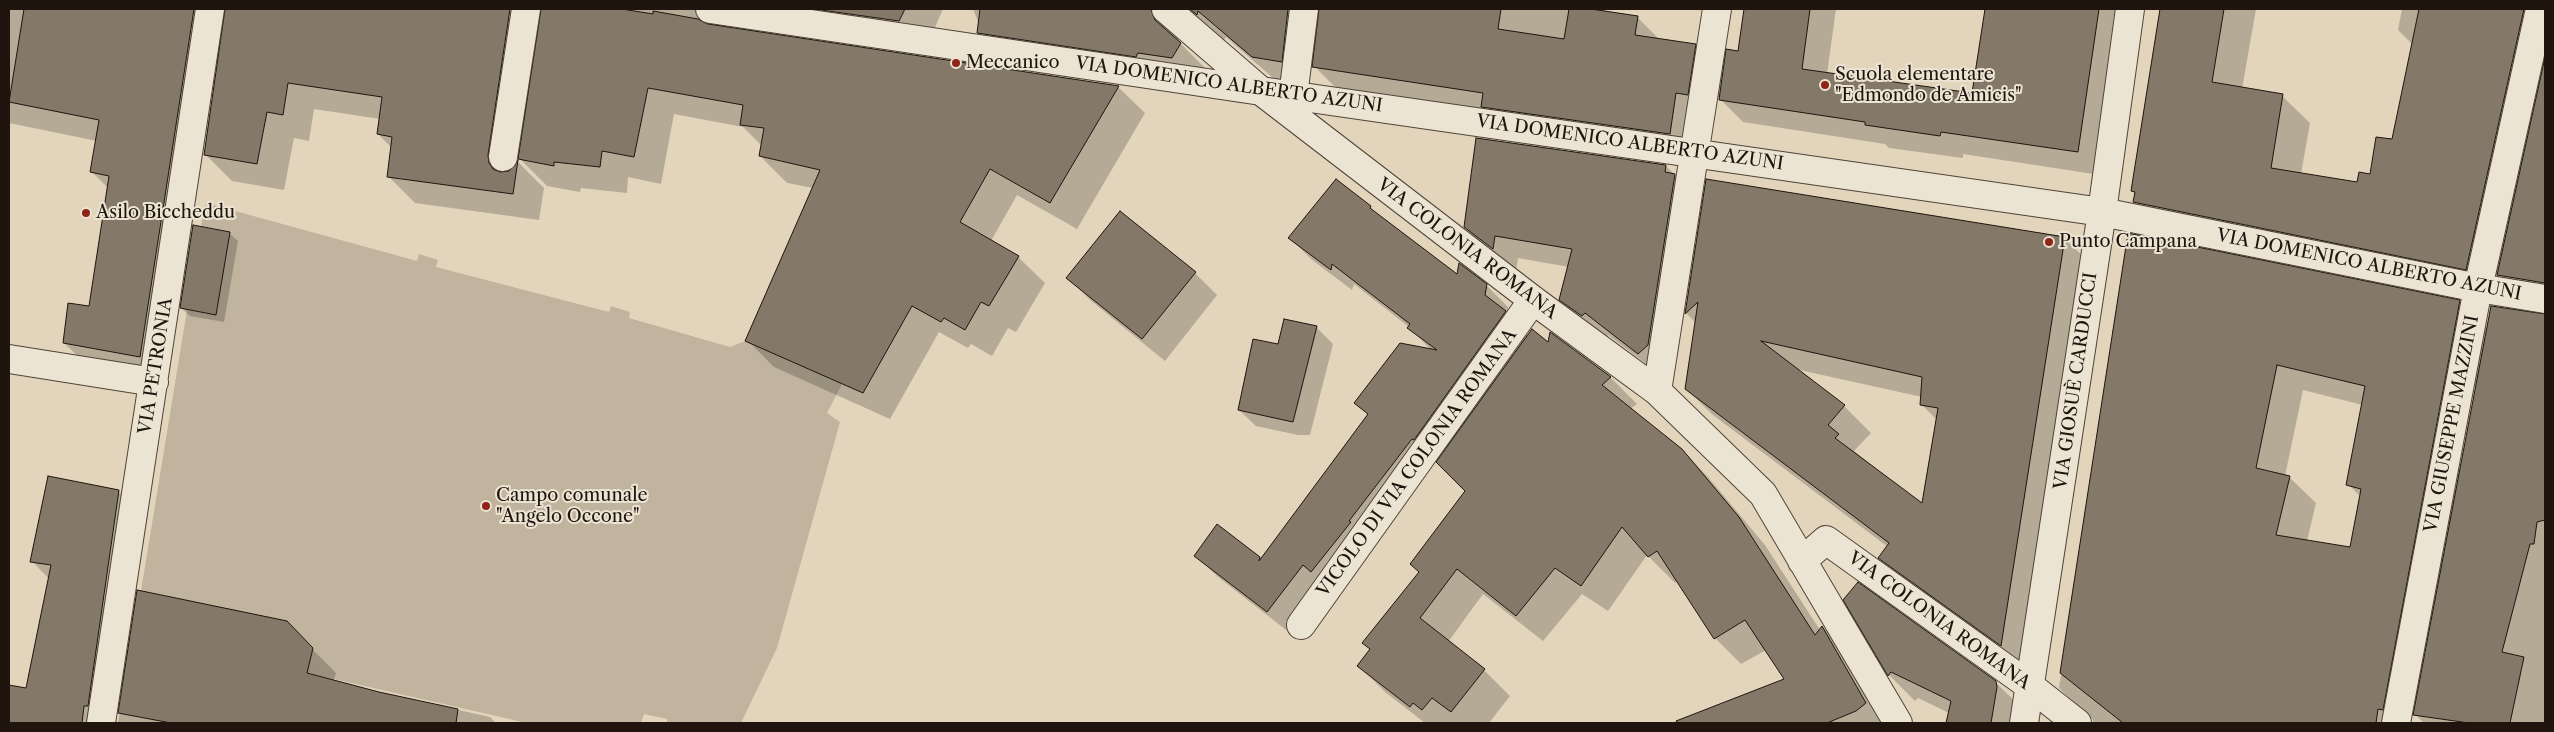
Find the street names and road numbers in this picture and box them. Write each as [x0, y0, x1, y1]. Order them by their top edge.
street label: VIA DOMENICO ALBERTO AZUNI [1074, 53, 1384, 117]
street label: VIA DOMENICO ALBERTO AZUNI [1475, 111, 1785, 175]
street label: VIA COLONIA ROMANA [1373, 174, 1561, 324]
street label: VIA DOMENICO ALBERTO AZUNI [2215, 225, 2523, 305]
street label: VIA GIOSUÈ CARDUCCI [2050, 271, 2102, 491]
street label: VIA PETRONIA [135, 296, 177, 436]
street label: VIA GIUSEPPE MAZZINI [2420, 313, 2484, 535]
street label: VICOLO DI VIA COLONIA ROMANA [1312, 325, 1522, 601]
street label: VIA COLONIA ROMANA [1844, 548, 2034, 694]

